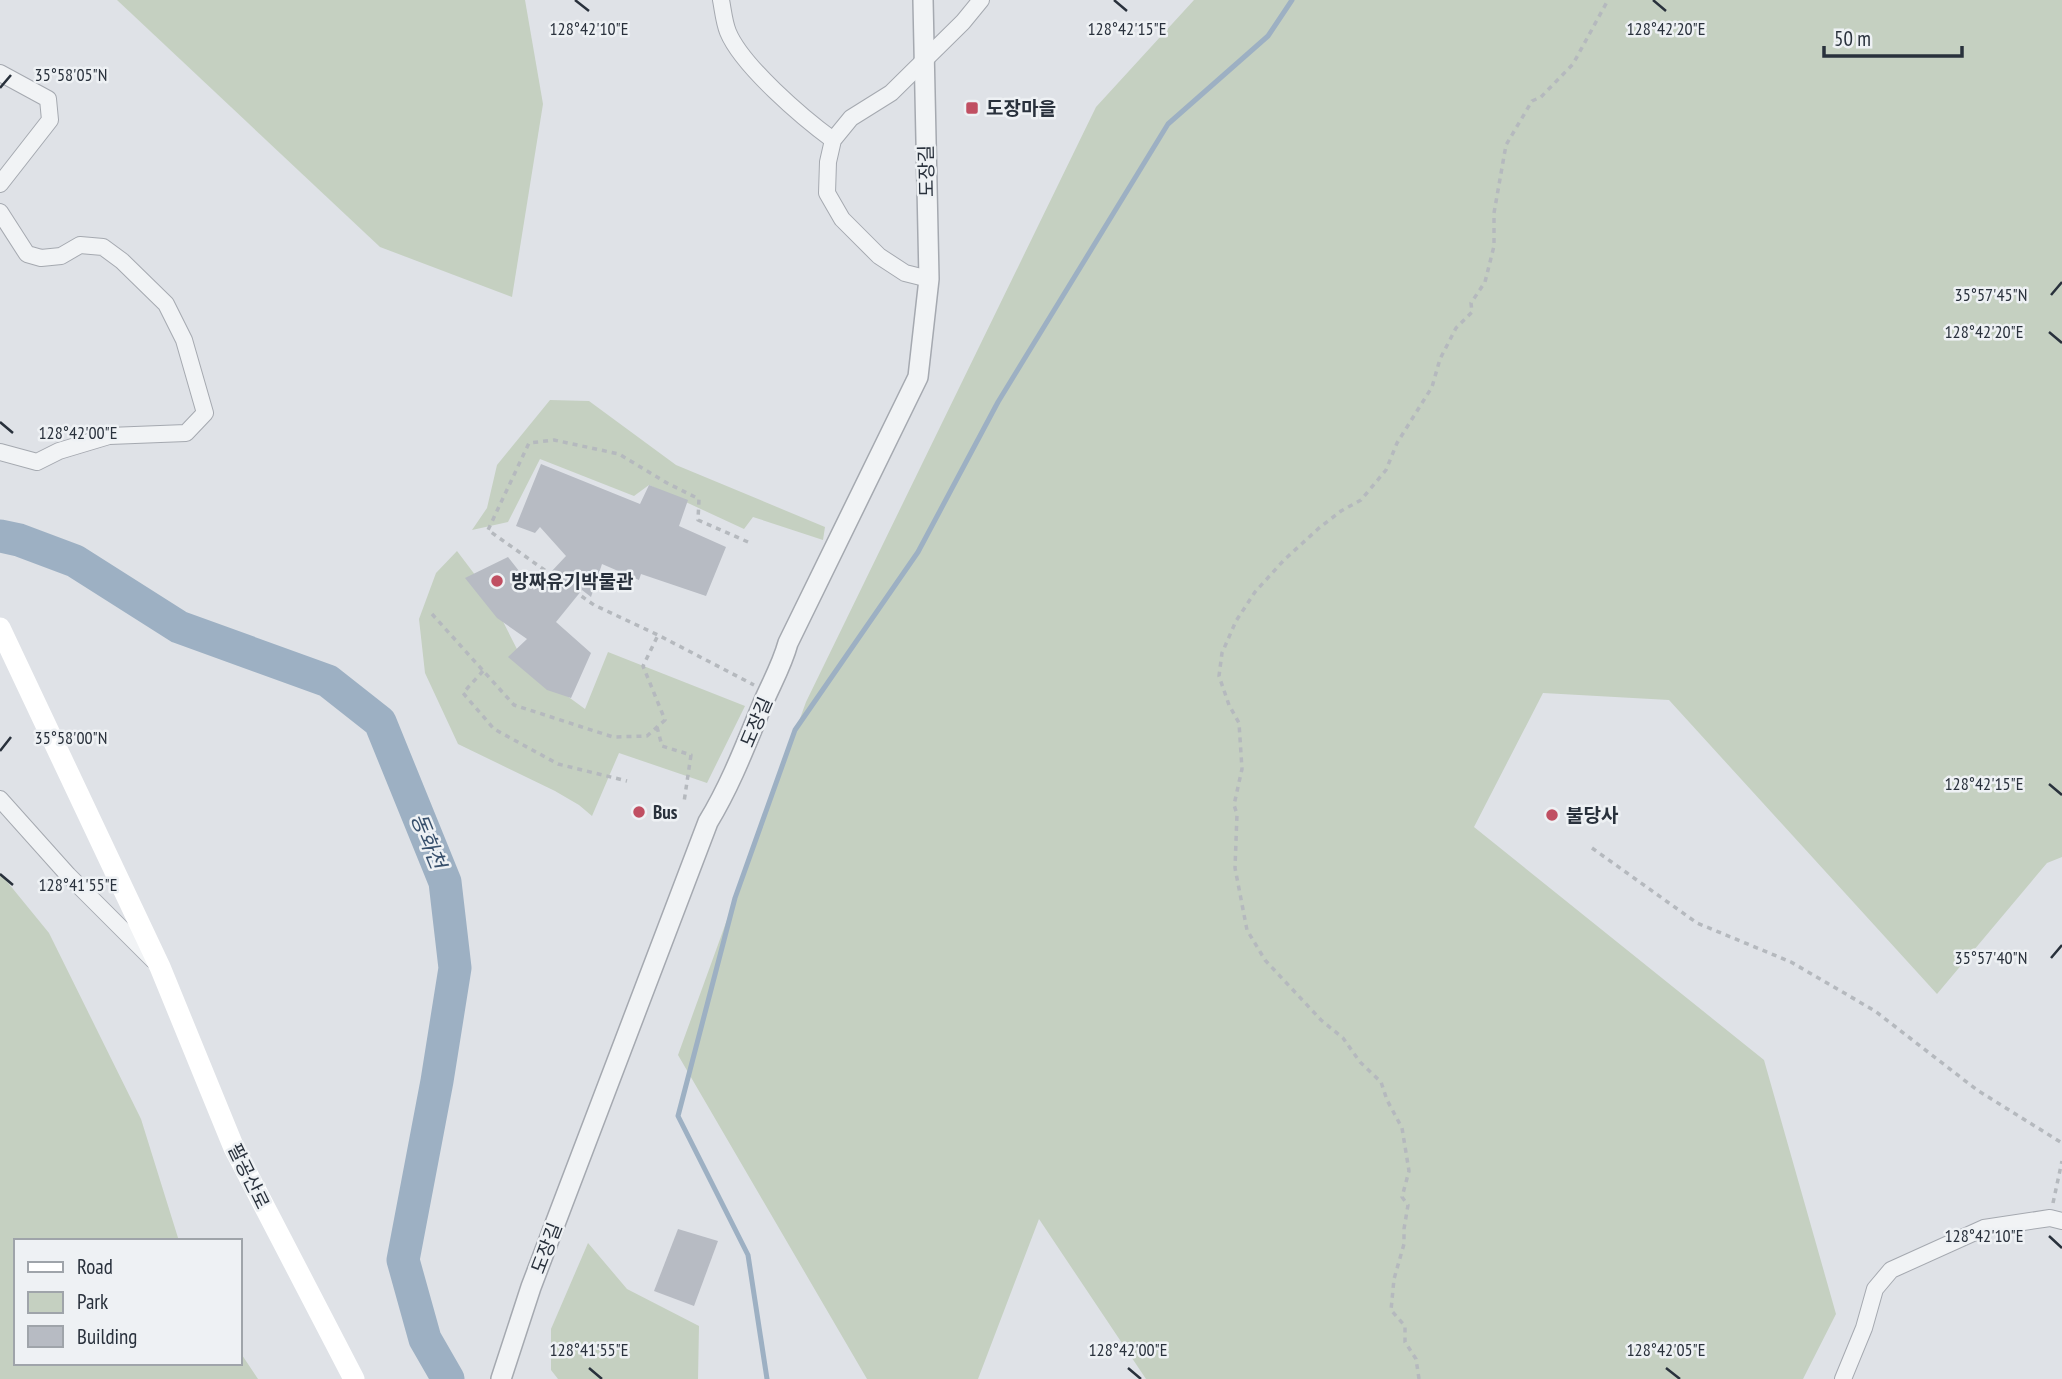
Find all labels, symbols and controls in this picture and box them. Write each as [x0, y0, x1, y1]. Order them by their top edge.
scale bar [1824, 14, 1962, 58]
text: 128°42'10"E [550, 17, 628, 40]
text: 128°42'15"E [1088, 17, 1166, 40]
text: 128°42'20"E [1627, 17, 1705, 40]
text: 50 m [1834, 25, 1871, 52]
text: 35°58'05"N [35, 63, 107, 86]
place label: 도장마을 [986, 96, 1056, 120]
marker: 도장마을 [964, 100, 980, 116]
street label: 도장길 [914, 145, 938, 197]
text: 35°57'45"N [1955, 283, 2027, 306]
text: 128°42'20"E [1945, 320, 2023, 343]
text: 128°42'00"E [39, 421, 117, 444]
place label: 방짜유기박물관 [511, 569, 634, 593]
marker: 방짜유기박물관 [489, 573, 505, 589]
street label: 도장길 [735, 693, 777, 751]
text: 35°58'00"N [35, 726, 107, 749]
text: 128°42'15"E [1945, 772, 2023, 795]
place label: Bus [653, 800, 678, 824]
place label: 불당사 [1566, 803, 1619, 827]
marker: Bus [631, 804, 647, 820]
marker: 불당사 [1544, 807, 1560, 823]
water label: 동화천 [405, 809, 453, 875]
text: 128°41'55"E [39, 873, 117, 896]
text: 35°57'40"N [1955, 946, 2027, 969]
street label: 팔공산로 [223, 1139, 275, 1213]
street label: 도장길 [525, 1219, 567, 1277]
text: 128°42'10"E [1945, 1224, 2023, 1247]
legend [14, 1239, 242, 1365]
text: Road [77, 1253, 113, 1280]
text: Park [77, 1288, 108, 1315]
text: Building [77, 1323, 137, 1350]
text: 128°41'55"E [550, 1338, 628, 1361]
text: 128°42'00"E [1089, 1338, 1167, 1361]
text: 128°42'05"E [1627, 1338, 1705, 1361]

